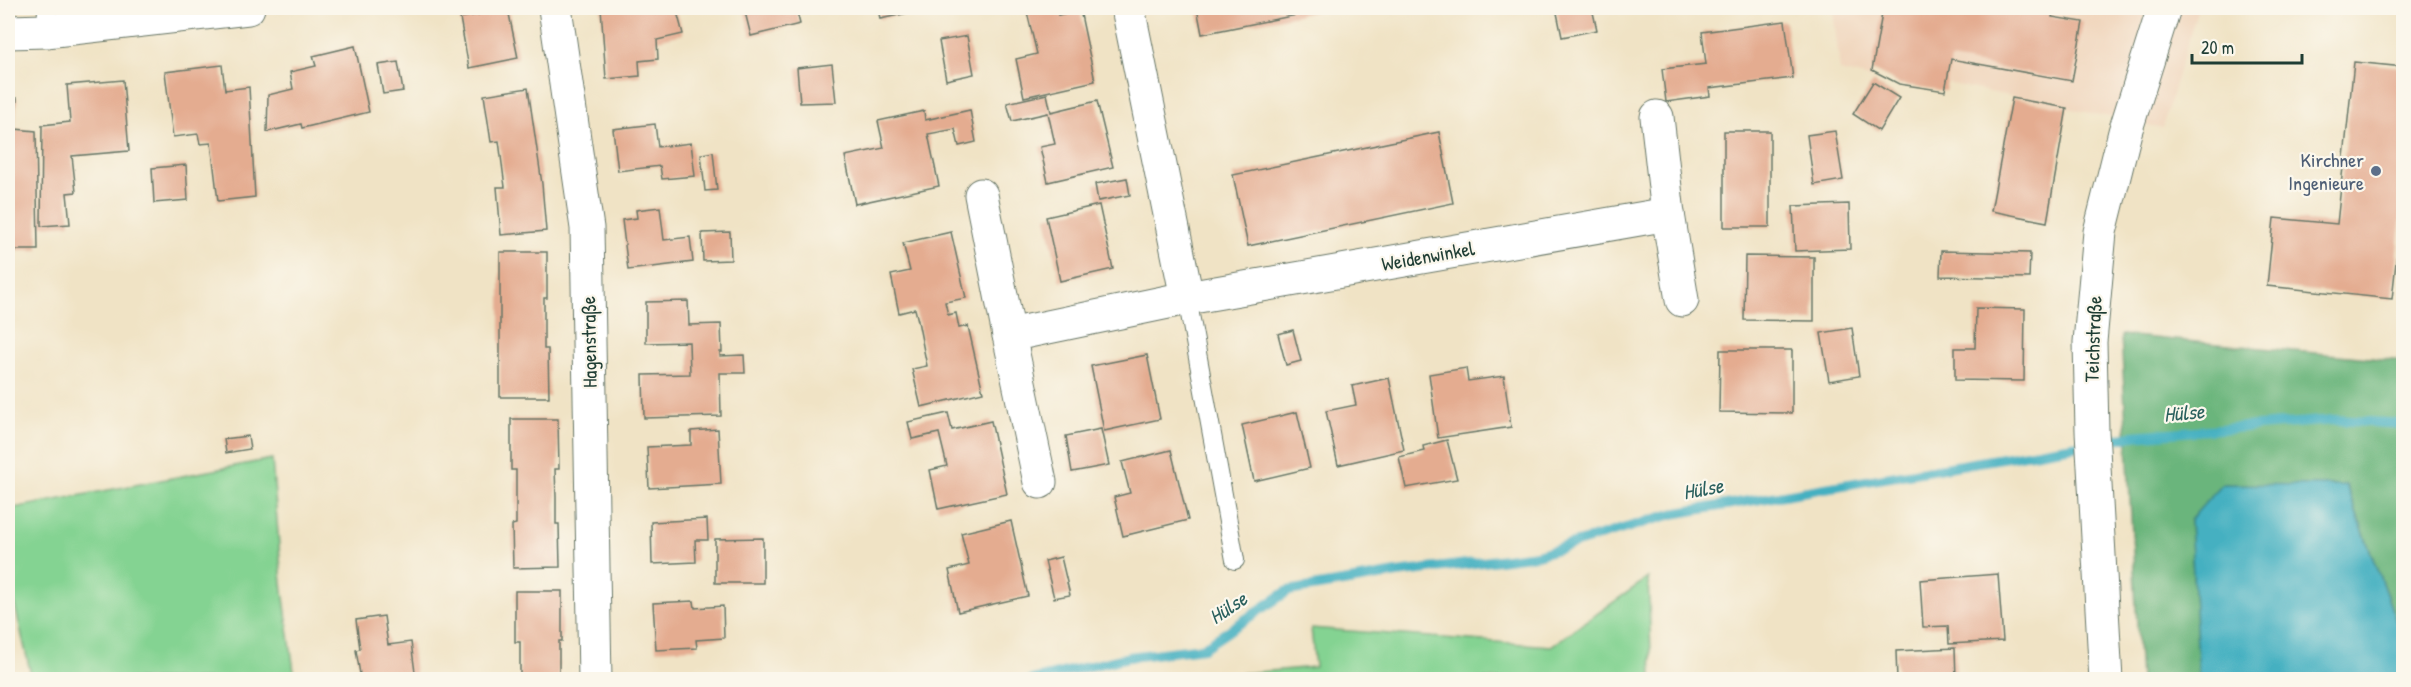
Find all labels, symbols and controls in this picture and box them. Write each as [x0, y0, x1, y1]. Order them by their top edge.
scale bar [2192, 27, 2302, 65]
text: 20 m [2201, 35, 2234, 60]
place label: Kirchner Ingenieure [2288, 146, 2364, 196]
marker: Kirchner Ingenieure [2369, 164, 2383, 178]
street label: Weidenwinkel [1379, 234, 1477, 277]
street label: Teichstraße [2077, 295, 2108, 383]
street label: Hagenstraße [574, 296, 603, 388]
water label: Hülse [2163, 396, 2207, 429]
water label: Hülse [1681, 470, 1727, 506]
water label: Hülse [1203, 583, 1254, 631]

